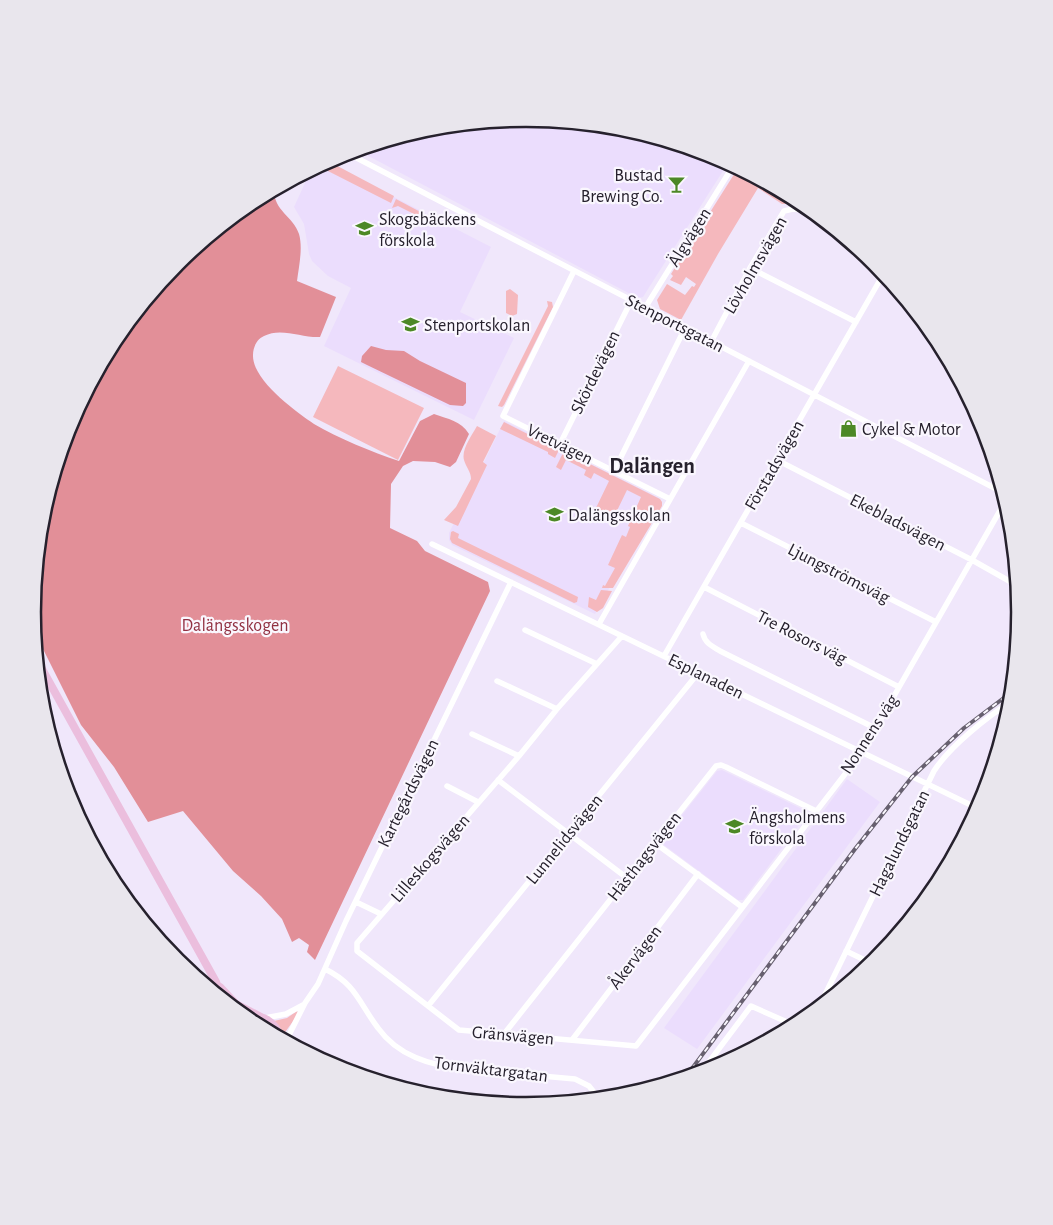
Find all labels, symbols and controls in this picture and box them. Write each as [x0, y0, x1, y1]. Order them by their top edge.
place label: Bustad Brewing Co. [581, 167, 663, 206]
bar icon: Bustad Brewing Co. [667, 175, 687, 195]
street label: Älgvägen [663, 204, 715, 270]
place label: Skogsbäckens förskola [379, 211, 476, 250]
street label: Lövholmsvägen [721, 214, 791, 317]
school or university icon: Skogsbäckens förskola [355, 219, 375, 239]
street label: Stenportsgatan [623, 291, 727, 356]
school or university icon: Stenportskolan [400, 315, 420, 335]
place label: Stenportskolan [424, 317, 530, 335]
street label: Skördevägen [568, 328, 624, 417]
street label: Förstadsvägen [742, 418, 808, 513]
shop icon: Cykel & Motor [838, 419, 858, 439]
street label: Vretvägen [524, 421, 595, 469]
place label: Cykel & Motor [862, 421, 961, 439]
district label: Dalängen [609, 455, 695, 477]
street label: Ekebladsvägen [847, 491, 948, 555]
school or university icon: Dalängsskolan [544, 505, 564, 525]
place label: Dalängsskolan [568, 507, 671, 525]
street label: Ljungströmsväg [785, 541, 893, 607]
street label: Tre Rosors väg [754, 608, 850, 668]
park label: Dalängsskogen [181, 617, 289, 635]
street label: Esplanaden [665, 651, 746, 703]
street label: Nonnens väg [838, 691, 902, 777]
street label: Kartegårdsvägen [375, 737, 443, 850]
street label: Hagalundsgatan [866, 787, 933, 899]
street label: Lunnelidsvägen [523, 791, 606, 888]
place label: Ängsholmens förskola [749, 807, 845, 848]
street label: Hästhagsvägen [605, 809, 685, 905]
street label: Lilleskogsvägen [388, 811, 474, 906]
school or university icon: Ängsholmens förskola [725, 817, 745, 837]
street label: Åkervägen [604, 921, 665, 993]
street label: Gränsvägen [471, 1023, 555, 1049]
street label: Tornväktargatan [433, 1054, 549, 1086]

